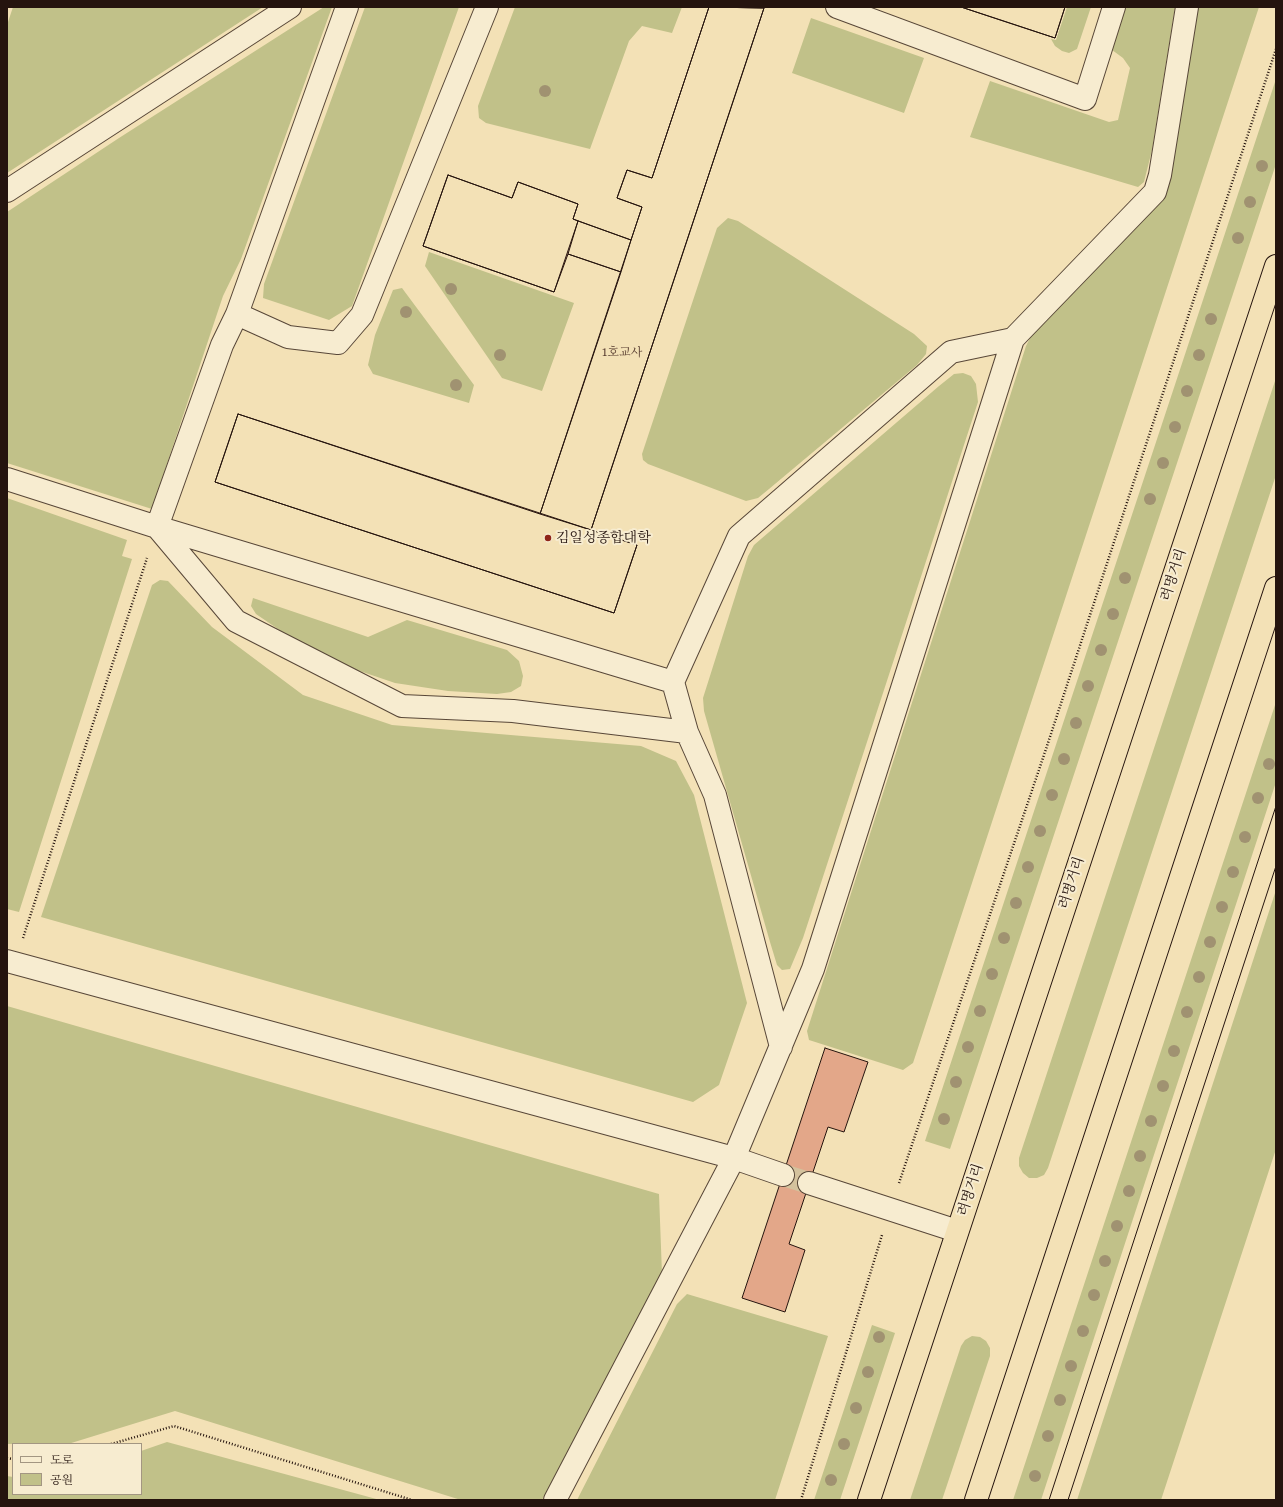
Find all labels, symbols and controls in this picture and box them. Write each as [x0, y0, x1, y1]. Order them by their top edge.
house number: 1호교사 [602, 346, 642, 360]
place label: 김일성종합대학 [556, 530, 651, 546]
marker: 김일성종합대학 [543, 533, 553, 543]
street label: 려명거리 [1158, 547, 1190, 603]
street label: 려명거리 [1056, 855, 1088, 911]
street label: 려명거리 [955, 1162, 987, 1218]
legend [12, 1443, 142, 1495]
text: 도로 [50, 1451, 73, 1468]
text: 공원 [50, 1471, 73, 1488]

